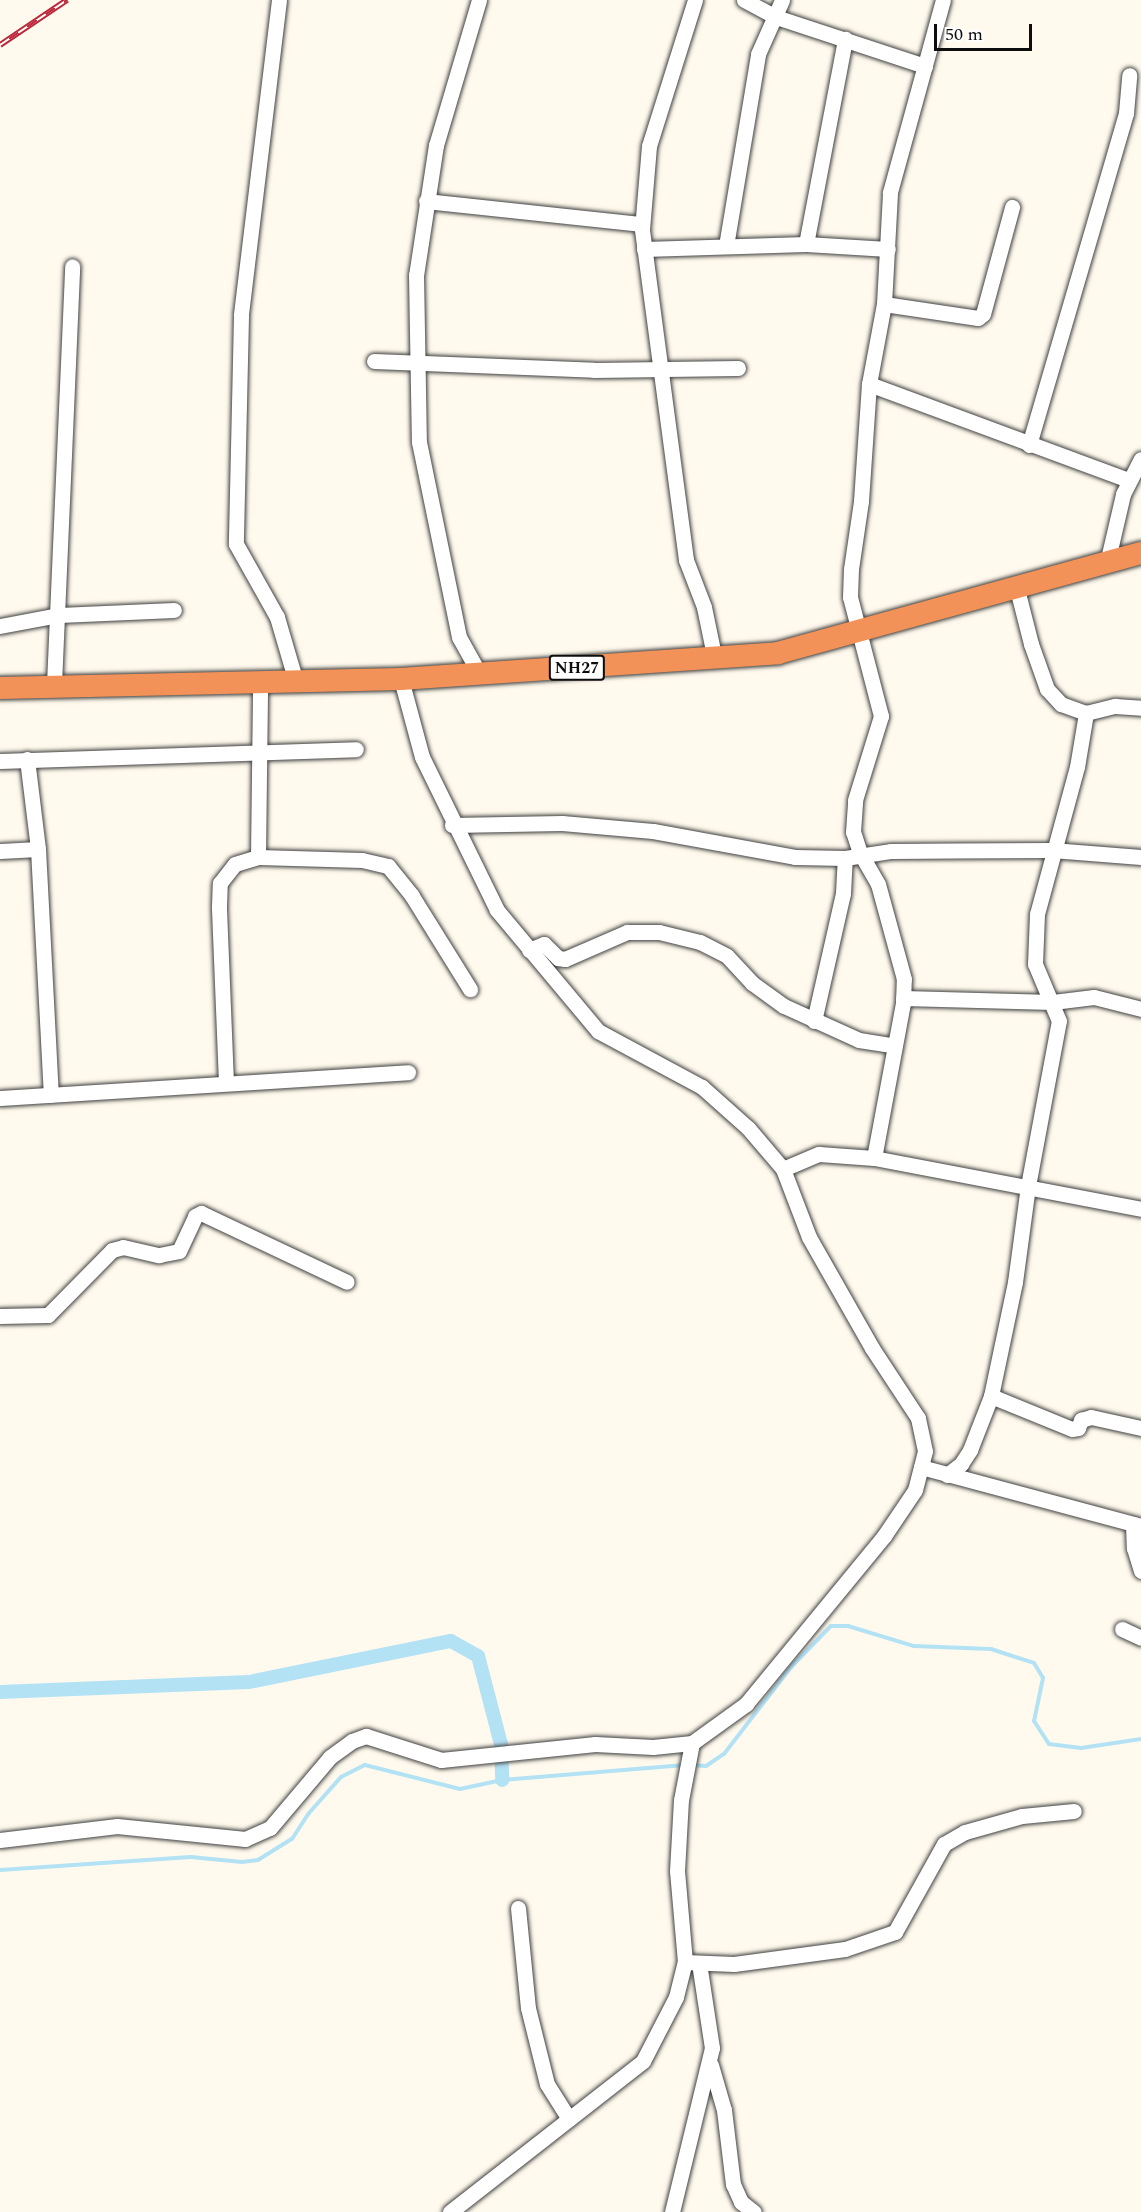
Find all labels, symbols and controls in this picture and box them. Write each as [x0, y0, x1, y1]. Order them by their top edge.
scale bar [937, 12, 1034, 50]
text: 50 m [945, 21, 983, 48]
road number: NH27 [548, 655, 606, 681]

